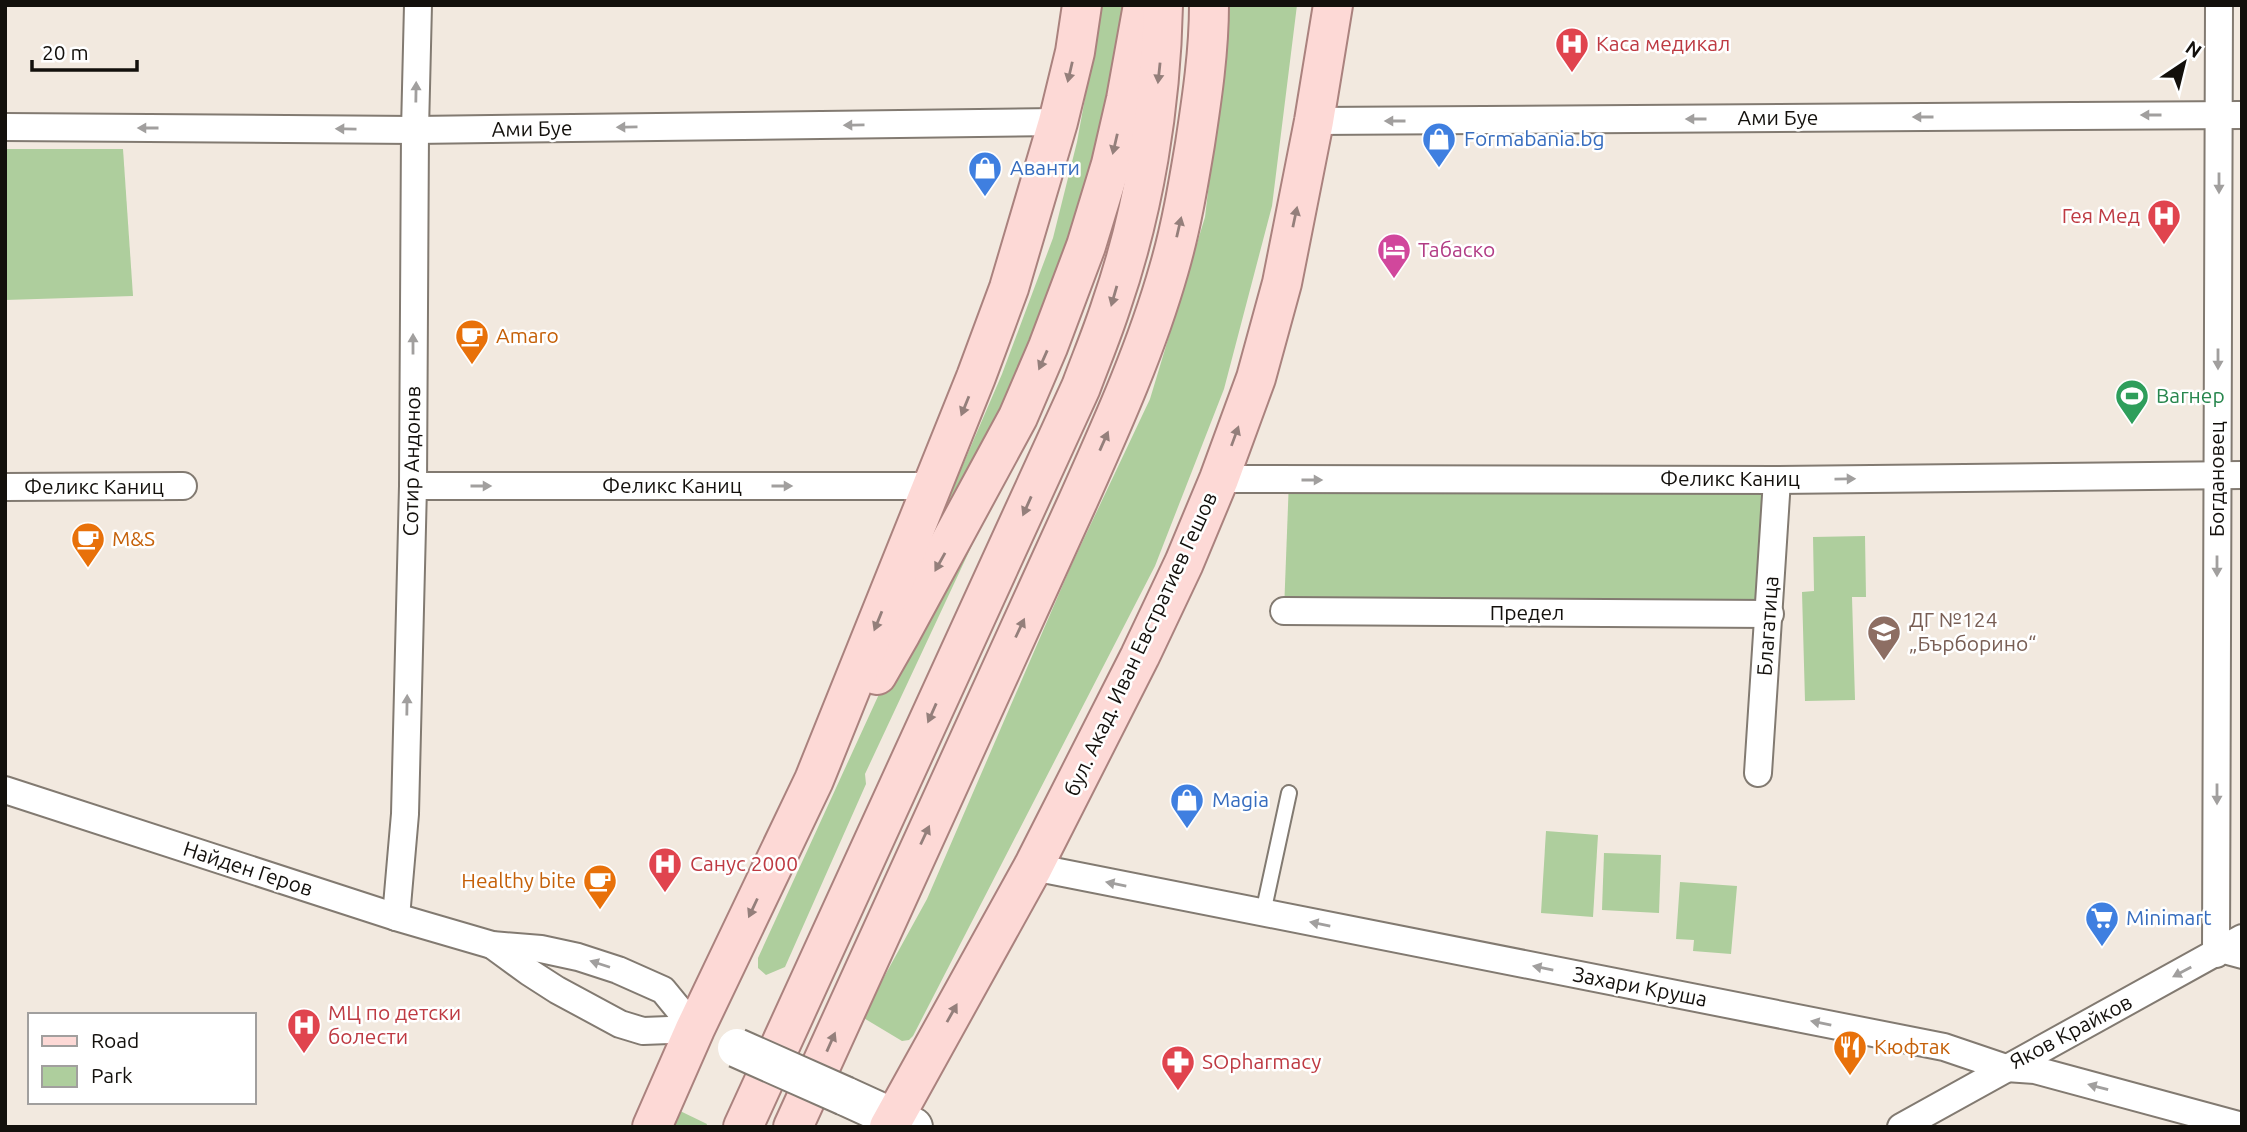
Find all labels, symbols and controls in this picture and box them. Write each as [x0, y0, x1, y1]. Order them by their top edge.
hospital icon: Каса медикал [1553, 25, 1591, 74]
scale bar [32, 28, 136, 72]
north arrow [2149, 28, 2219, 98]
place label: Каса медикал [1596, 31, 1730, 55]
text: N [2182, 36, 2206, 62]
text: 20 m [42, 40, 89, 64]
one-way arrow [1064, 62, 1075, 84]
one-way arrow [1153, 63, 1164, 85]
one-way arrow [410, 81, 421, 103]
street label: Ами Буе [1738, 105, 1818, 129]
one-way arrow [2140, 109, 2162, 121]
one-way arrow [1912, 111, 1934, 123]
one-way arrow [1685, 113, 1707, 125]
street label: Ами Буе [491, 115, 573, 141]
one-way arrow [1384, 115, 1406, 127]
one-way arrow [843, 119, 865, 131]
shop icon: Formabania.bg [1420, 120, 1458, 169]
one-way arrow [137, 122, 159, 134]
one-way arrow [616, 122, 638, 133]
one-way arrow [335, 124, 357, 135]
place label: Formabania.bg [1464, 126, 1605, 150]
one-way arrow [1110, 133, 1121, 155]
shop icon: Аванти [966, 149, 1004, 198]
place label: Аванти [1010, 155, 1080, 179]
one-way arrow [2213, 173, 2225, 195]
hospital icon: Гея Мед [2145, 197, 2183, 246]
place label: Гея Мед [2062, 203, 2140, 227]
one-way arrow [1290, 206, 1301, 228]
one-way arrow [1174, 215, 1185, 237]
hotel icon: Табаско [1375, 231, 1413, 280]
place label: Табаско [1418, 237, 1495, 261]
one-way arrow [1109, 286, 1119, 307]
cafe icon: Amaro [453, 317, 491, 366]
place label: Amaro [496, 323, 559, 347]
one-way arrow [407, 333, 419, 355]
one-way arrow [2212, 348, 2224, 370]
one-way arrow [1037, 349, 1048, 370]
sports icon: Вагнер [2113, 377, 2151, 426]
place label: Вагнер [2156, 383, 2225, 407]
street label: Сотир Андонов [398, 385, 424, 537]
one-way arrow [959, 395, 970, 416]
street label: Богдановец [2204, 421, 2228, 537]
one-way arrow [1230, 425, 1241, 446]
one-way arrow [1098, 431, 1110, 451]
street label: Феликс Каниц [1660, 466, 1800, 490]
street label: Феликс Каниц [602, 473, 742, 497]
one-way arrow [1834, 473, 1856, 485]
street label: Феликс Каниц [24, 474, 164, 498]
one-way arrow [1301, 474, 1323, 486]
one-way arrow [470, 480, 492, 492]
one-way arrow [771, 480, 793, 492]
street label: бул. Акад. Иван Евстратиев Гешов [1059, 488, 1221, 799]
one-way arrow [1021, 496, 1033, 516]
cafe icon: M&S [69, 520, 107, 569]
place label: M&S [112, 526, 155, 550]
one-way arrow [934, 553, 946, 572]
one-way arrow [2211, 556, 2223, 578]
street label: Благатица [1752, 575, 1782, 677]
street label: Предел [1490, 600, 1564, 624]
place label: ДГ №124 „Бърборино“ [1909, 607, 2036, 655]
one-way arrow [872, 611, 883, 632]
school or university icon: ДГ №124 „Бърборино“ [1865, 613, 1903, 662]
one-way arrow [1014, 618, 1026, 638]
one-way arrow [402, 694, 413, 716]
one-way arrow [926, 703, 938, 723]
shop icon: Magia [1168, 781, 1206, 830]
one-way arrow [2211, 783, 2223, 805]
place label: Magia [1212, 787, 1269, 811]
one-way arrow [919, 825, 931, 845]
street label: Найден Геров [180, 836, 316, 900]
hospital icon: Санус 2000 [646, 845, 684, 894]
place label: Санус 2000 [690, 851, 798, 875]
cafe icon: Healthy bite [581, 862, 619, 911]
place label: Healthy bite [461, 868, 576, 892]
one-way arrow [1105, 879, 1127, 890]
one-way arrow [747, 898, 759, 918]
supermarket icon: Minimart [2083, 899, 2121, 948]
place label: Minimart [2126, 905, 2212, 929]
one-way arrow [1309, 918, 1331, 929]
one-way arrow [589, 958, 610, 969]
street label: Захари Круша [1571, 961, 1709, 1011]
one-way arrow [1532, 962, 1554, 973]
one-way arrow [2173, 966, 2192, 978]
street label: Яков Крайков [2005, 989, 2136, 1073]
place label: МЦ по детски болести [328, 1000, 461, 1048]
one-way arrow [946, 1004, 958, 1023]
hospital icon: МЦ по детски болести [285, 1006, 323, 1055]
legend [28, 1013, 256, 1104]
one-way arrow [1810, 1017, 1832, 1028]
text: Road [91, 1028, 139, 1052]
restaurant icon: Кюфтак [1831, 1028, 1869, 1077]
one-way arrow [825, 1032, 837, 1052]
place label: Кюфтак [1874, 1034, 1950, 1058]
pharmacy icon: SOpharmacy [1159, 1043, 1197, 1092]
place label: SOpharmacy [1202, 1049, 1321, 1073]
text: Park [91, 1063, 133, 1087]
one-way arrow [2087, 1082, 2108, 1092]

